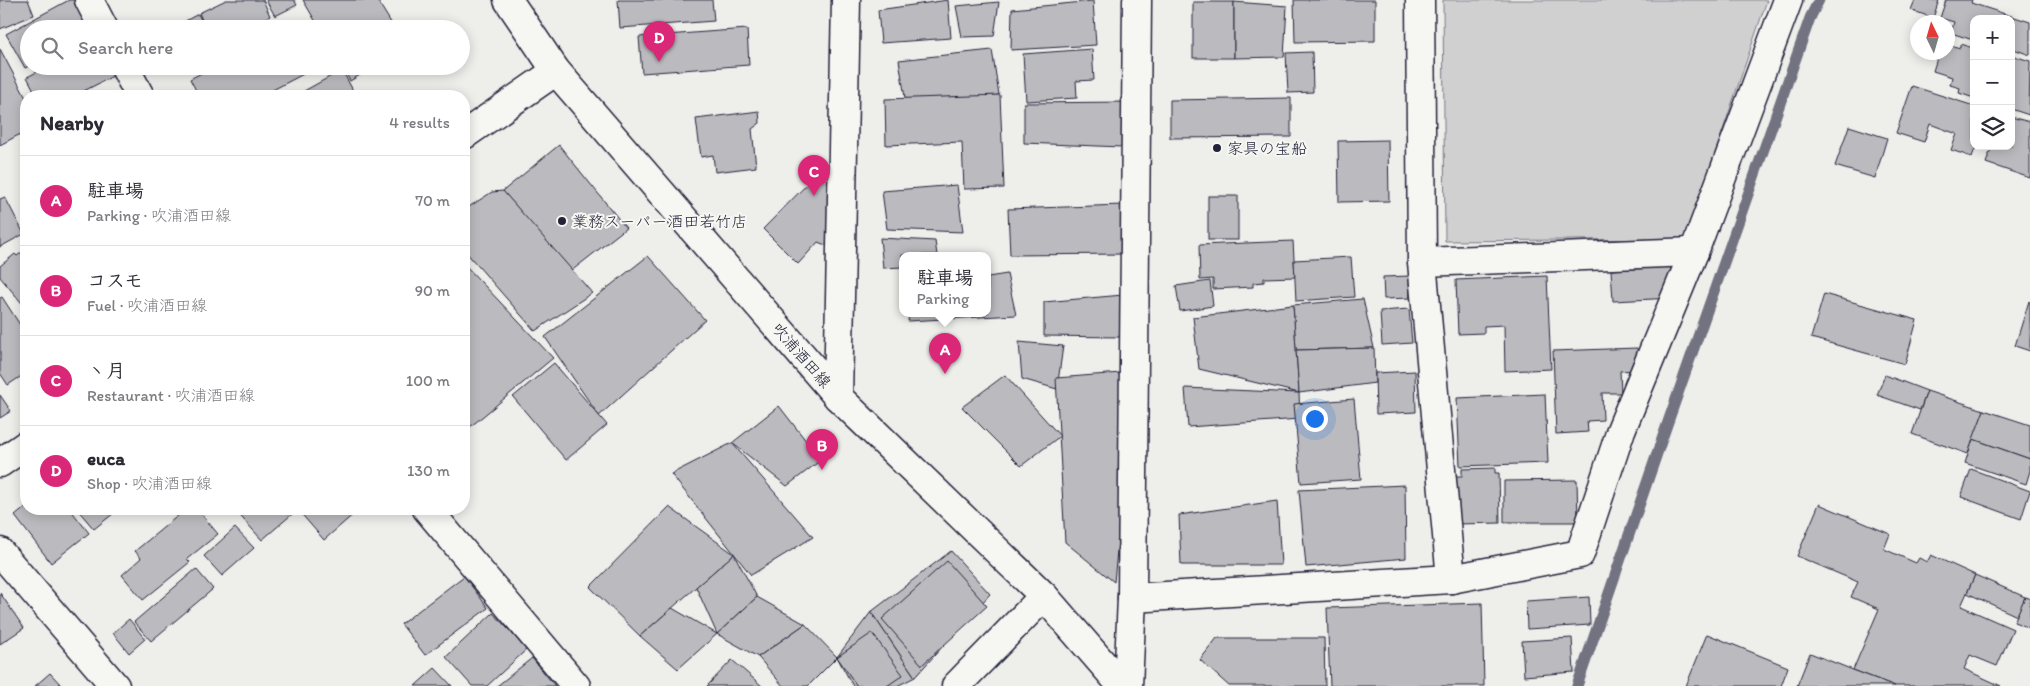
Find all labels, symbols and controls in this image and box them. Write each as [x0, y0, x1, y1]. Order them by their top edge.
north arrow [1910, 15, 1955, 60]
map controls [1970, 15, 2015, 150]
button: + [1970, 15, 2015, 60]
search box [20, 20, 470, 75]
pin: D [643, 21, 675, 62]
icon: search [38, 34, 66, 62]
text: Search here [78, 36, 173, 59]
button: − [1970, 60, 2015, 105]
button: layers [1970, 105, 2015, 150]
text: Nearby [40, 110, 104, 135]
text: 4 results [389, 113, 450, 132]
place label: 家具の宝船 [1227, 139, 1307, 158]
marker: 家具の宝船 [1211, 142, 1223, 154]
pin: C [798, 155, 830, 196]
text: 駐車場 [87, 179, 144, 202]
text: A [51, 191, 61, 210]
text: 70 m [415, 191, 450, 210]
text: Parking · 吹浦酒田線 [87, 206, 231, 225]
place label: 業務スーパー酒田若竹店 [572, 212, 747, 231]
marker: 業務スーパー酒田若竹店 [556, 215, 568, 227]
popup [899, 252, 991, 317]
text: 駐車場 [916, 266, 974, 289]
text: コスモ [87, 269, 143, 292]
text: B [51, 281, 61, 300]
text: 90 m [415, 281, 450, 300]
text: Parking [916, 289, 969, 308]
text: Fuel · 吹浦酒田線 [87, 296, 207, 315]
street label: 吹浦酒田線 [768, 319, 835, 392]
pin: A [929, 333, 961, 374]
text: ヽ月 [87, 359, 125, 382]
text: C [51, 371, 61, 390]
text: 100 m [406, 371, 450, 390]
text: Restaurant · 吹浦酒田線 [87, 386, 255, 405]
your location [1302, 406, 1328, 432]
pin: B [806, 429, 838, 470]
text: euca [87, 447, 125, 470]
text: D [51, 461, 61, 480]
text: 130 m [407, 461, 450, 480]
text: Shop · 吹浦酒田線 [87, 474, 212, 493]

